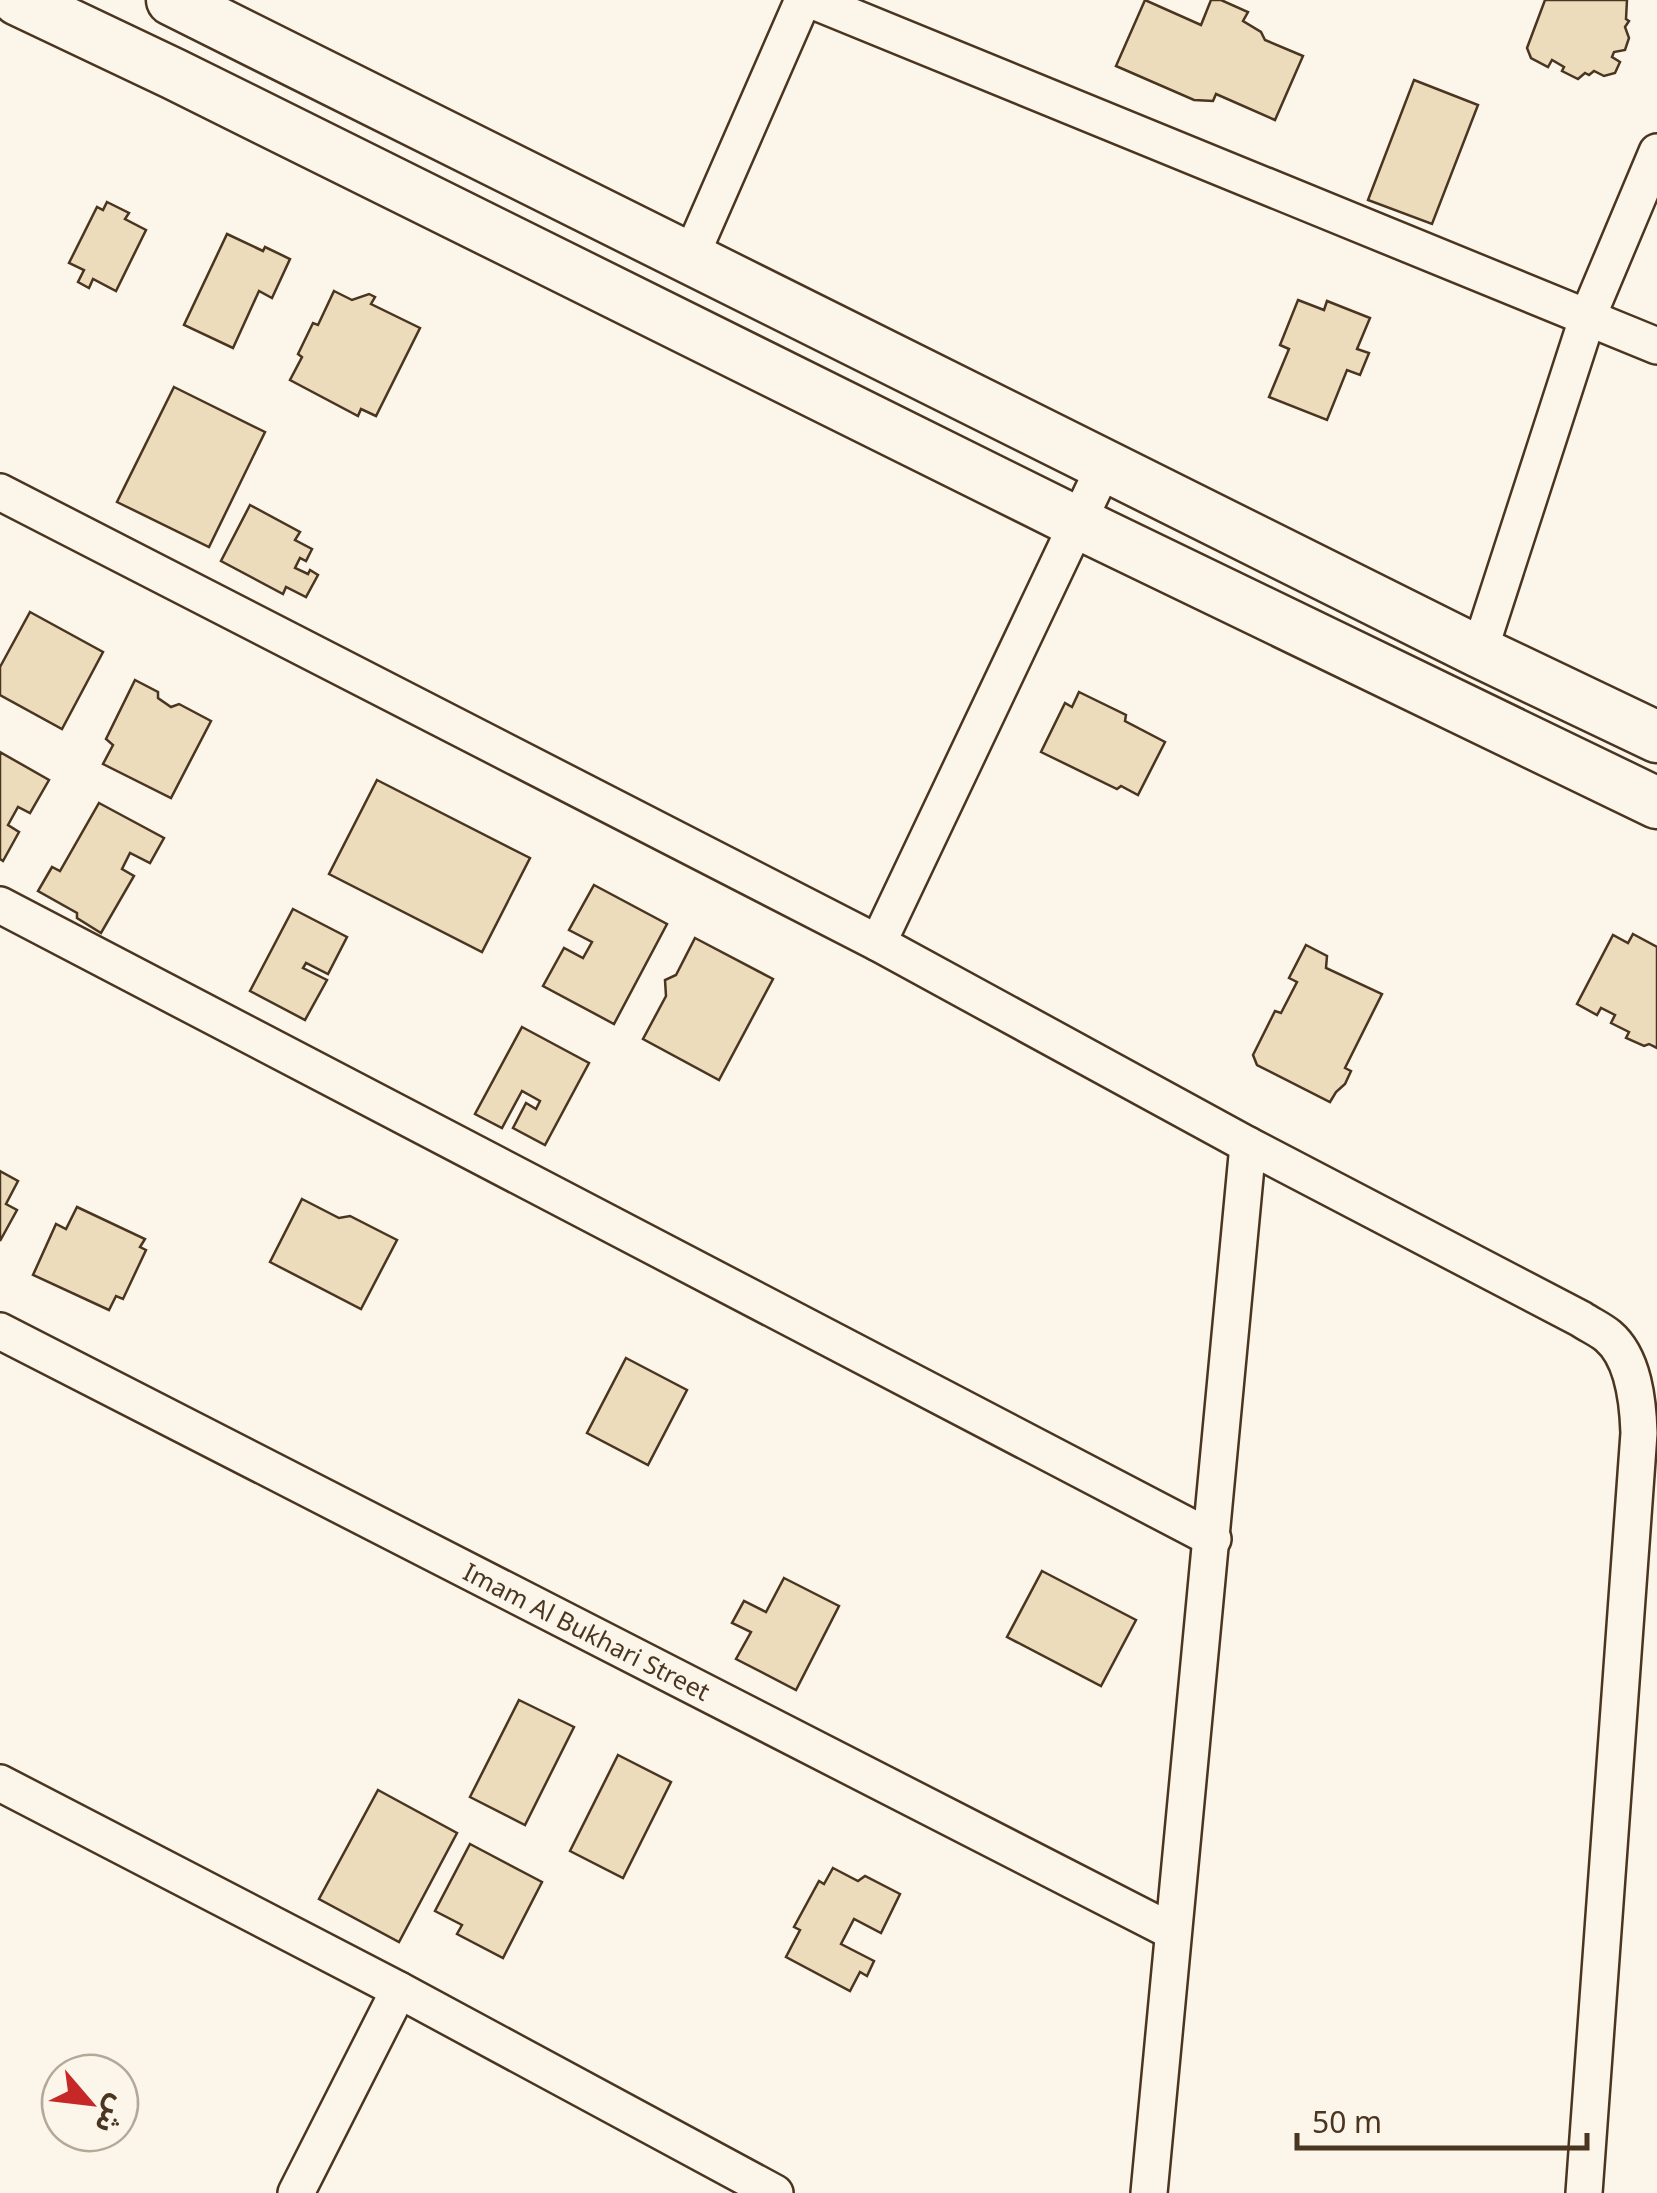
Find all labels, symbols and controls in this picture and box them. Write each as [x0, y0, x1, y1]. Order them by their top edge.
street label: Imam Al Bukhari Street [458, 1554, 716, 1708]
north arrow [40, 2053, 140, 2153]
scale bar [1297, 2088, 1587, 2150]
text: ش [87, 2089, 139, 2141]
text: 50 m [1312, 2101, 1382, 2142]

